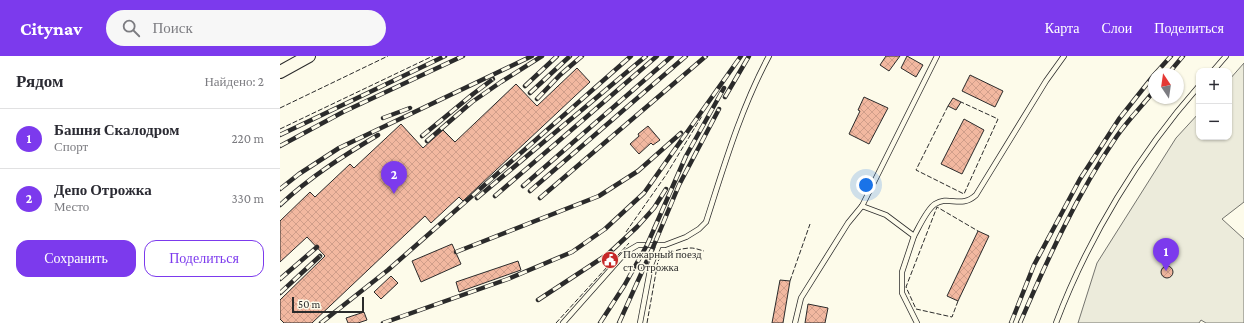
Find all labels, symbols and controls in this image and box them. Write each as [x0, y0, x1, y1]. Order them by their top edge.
search box [106, 10, 386, 46]
icon: search [120, 17, 142, 39]
text: Citynav [20, 18, 82, 39]
text: Поиск [152, 20, 193, 36]
text: Карта [1045, 20, 1079, 36]
text: Слои [1101, 20, 1132, 36]
text: Поделиться [1154, 20, 1224, 36]
north arrow [1148, 68, 1184, 104]
map controls [1196, 68, 1232, 140]
button: + [1196, 68, 1232, 104]
text: Рядом [16, 72, 64, 91]
text: Найдено: 2 [204, 74, 264, 89]
button: − [1196, 104, 1232, 140]
text: Башня Скалодром [54, 122, 179, 138]
text: 1 [27, 131, 31, 146]
text: 220 m [231, 131, 264, 146]
text: Спорт [54, 139, 88, 154]
pin: 2 [381, 161, 407, 194]
your location [856, 175, 876, 195]
text: Депо Отрожка [54, 182, 152, 198]
text: 2 [26, 191, 32, 206]
text: 330 m [231, 191, 264, 206]
text: Место [54, 199, 89, 214]
pin: 1 [1153, 238, 1179, 271]
button: Сохранить [16, 240, 136, 277]
button: Поделиться [144, 240, 264, 277]
place label: Пожарный поезд ст. Отрожка [623, 248, 702, 273]
public building icon: Пожарный поезд ст. Отрожка [600, 250, 620, 270]
scale bar [292, 295, 364, 314]
text: 50 m [298, 298, 320, 310]

